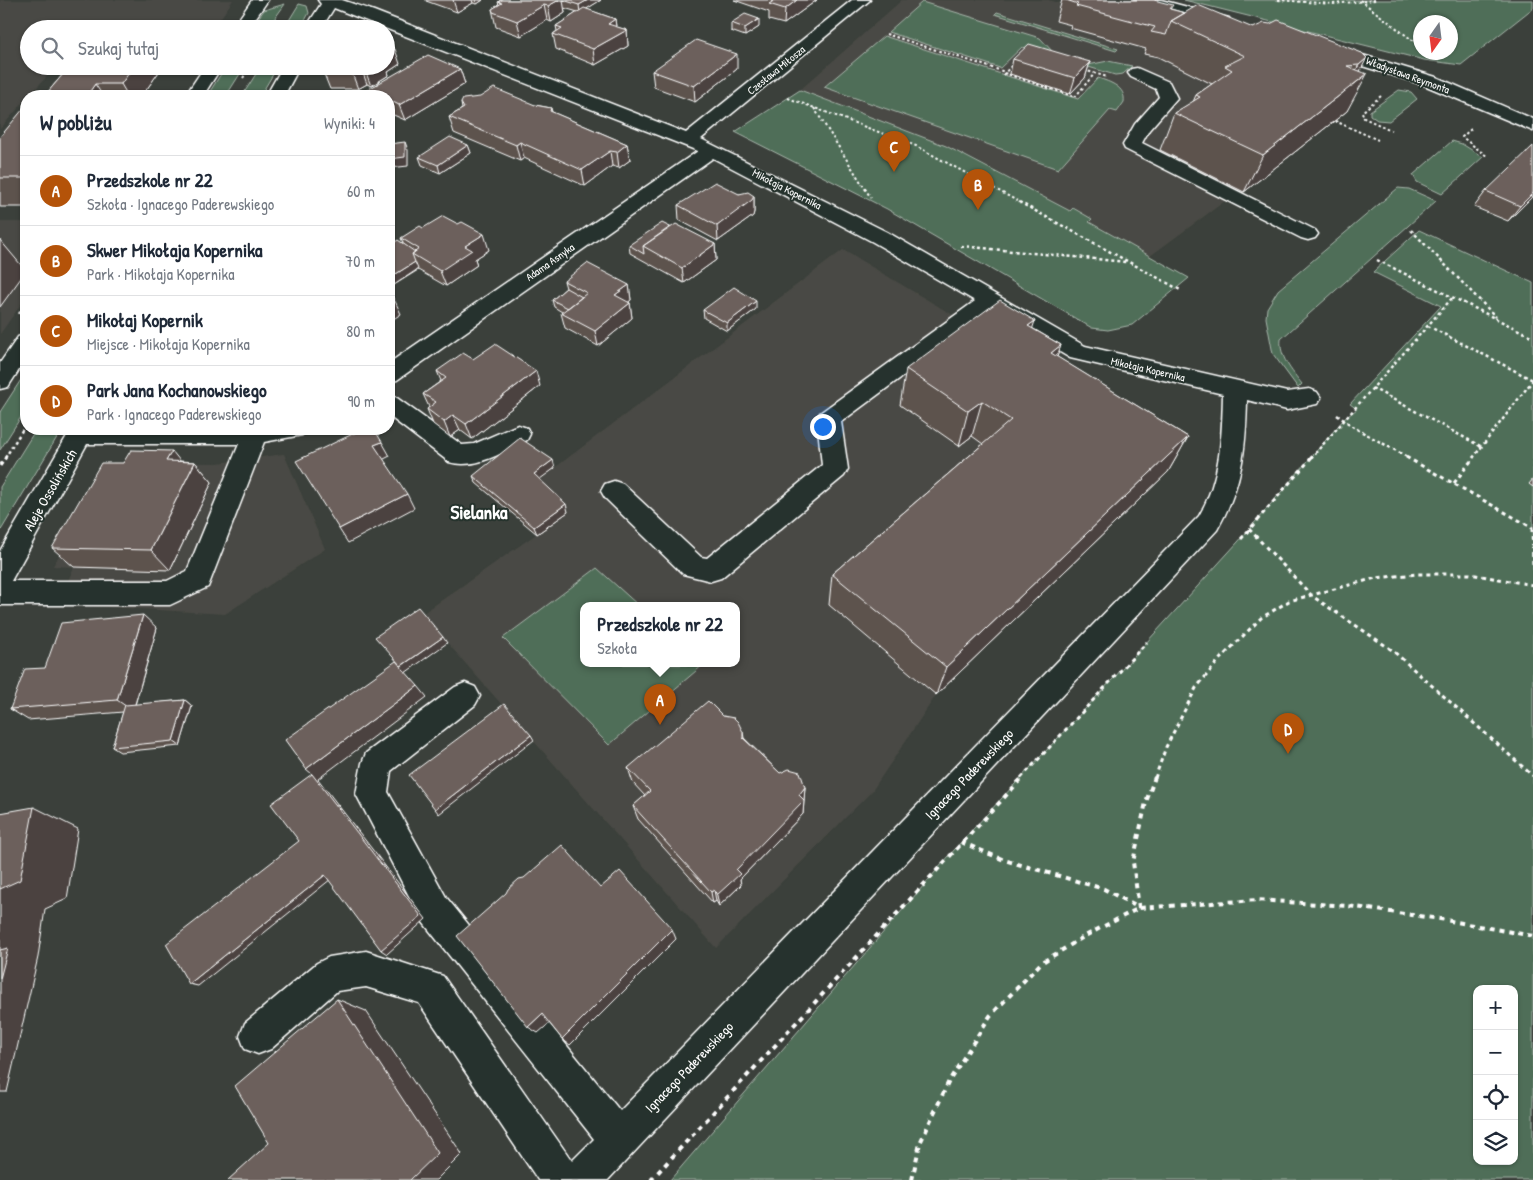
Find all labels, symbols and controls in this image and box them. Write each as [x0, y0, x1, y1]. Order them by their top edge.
north arrow [1413, 15, 1458, 60]
search box [20, 20, 395, 75]
icon: search [38, 34, 66, 62]
text: Szukaj tutaj [78, 35, 159, 61]
street label: Czesława Miłosza [744, 42, 808, 98]
street label: Władysława Reymonta [1364, 53, 1452, 97]
text: W pobliżu [40, 108, 112, 137]
text: Wyniki: 4 [324, 112, 375, 134]
pin: C [878, 131, 910, 172]
street label: Mikołaja Kopernika [750, 166, 825, 213]
text: Przedszkole nr 22 [87, 167, 213, 193]
pin: B [962, 169, 994, 210]
text: A [52, 180, 60, 202]
text: 60 m [347, 180, 375, 202]
text: Szkoła · Ignacego Paderewskiego [87, 193, 274, 215]
text: Skwer Mikołaja Kopernika [87, 237, 263, 263]
street label: Adama Asnyka [523, 240, 578, 284]
text: B [52, 250, 60, 272]
text: 70 m [345, 250, 375, 272]
text: Park · Mikołaja Kopernika [87, 263, 235, 285]
text: Mikołaj Kopernik [87, 307, 203, 333]
text: C [52, 320, 60, 342]
text: 80 m [346, 320, 375, 342]
text: Miejsce · Mikołaja Kopernika [87, 333, 250, 355]
street label: Mikołaja Kopernika [1110, 354, 1187, 384]
text: Park Jana Kochanowskiego [87, 377, 267, 403]
text: D [52, 390, 60, 412]
text: 90 m [347, 390, 375, 412]
text: Park · Ignacego Paderewskiego [87, 403, 261, 425]
your location [810, 414, 836, 440]
street label: Aleje Ossolińskich [19, 445, 82, 535]
district label: Sielanka [451, 499, 508, 525]
popup [580, 602, 740, 667]
text: Przedszkole nr 22 [597, 611, 723, 637]
text: Szkoła [597, 637, 637, 659]
pin: A [644, 684, 676, 725]
pin: D [1272, 713, 1304, 754]
street label: Ignacego Paderewskiego [920, 724, 1018, 824]
map controls [1473, 985, 1518, 1165]
button: + [1473, 985, 1518, 1030]
street label: Ignacego Paderewskiego [640, 1017, 738, 1117]
button: − [1473, 1030, 1518, 1075]
button: locate [1473, 1075, 1518, 1120]
button: layers [1473, 1120, 1518, 1165]

